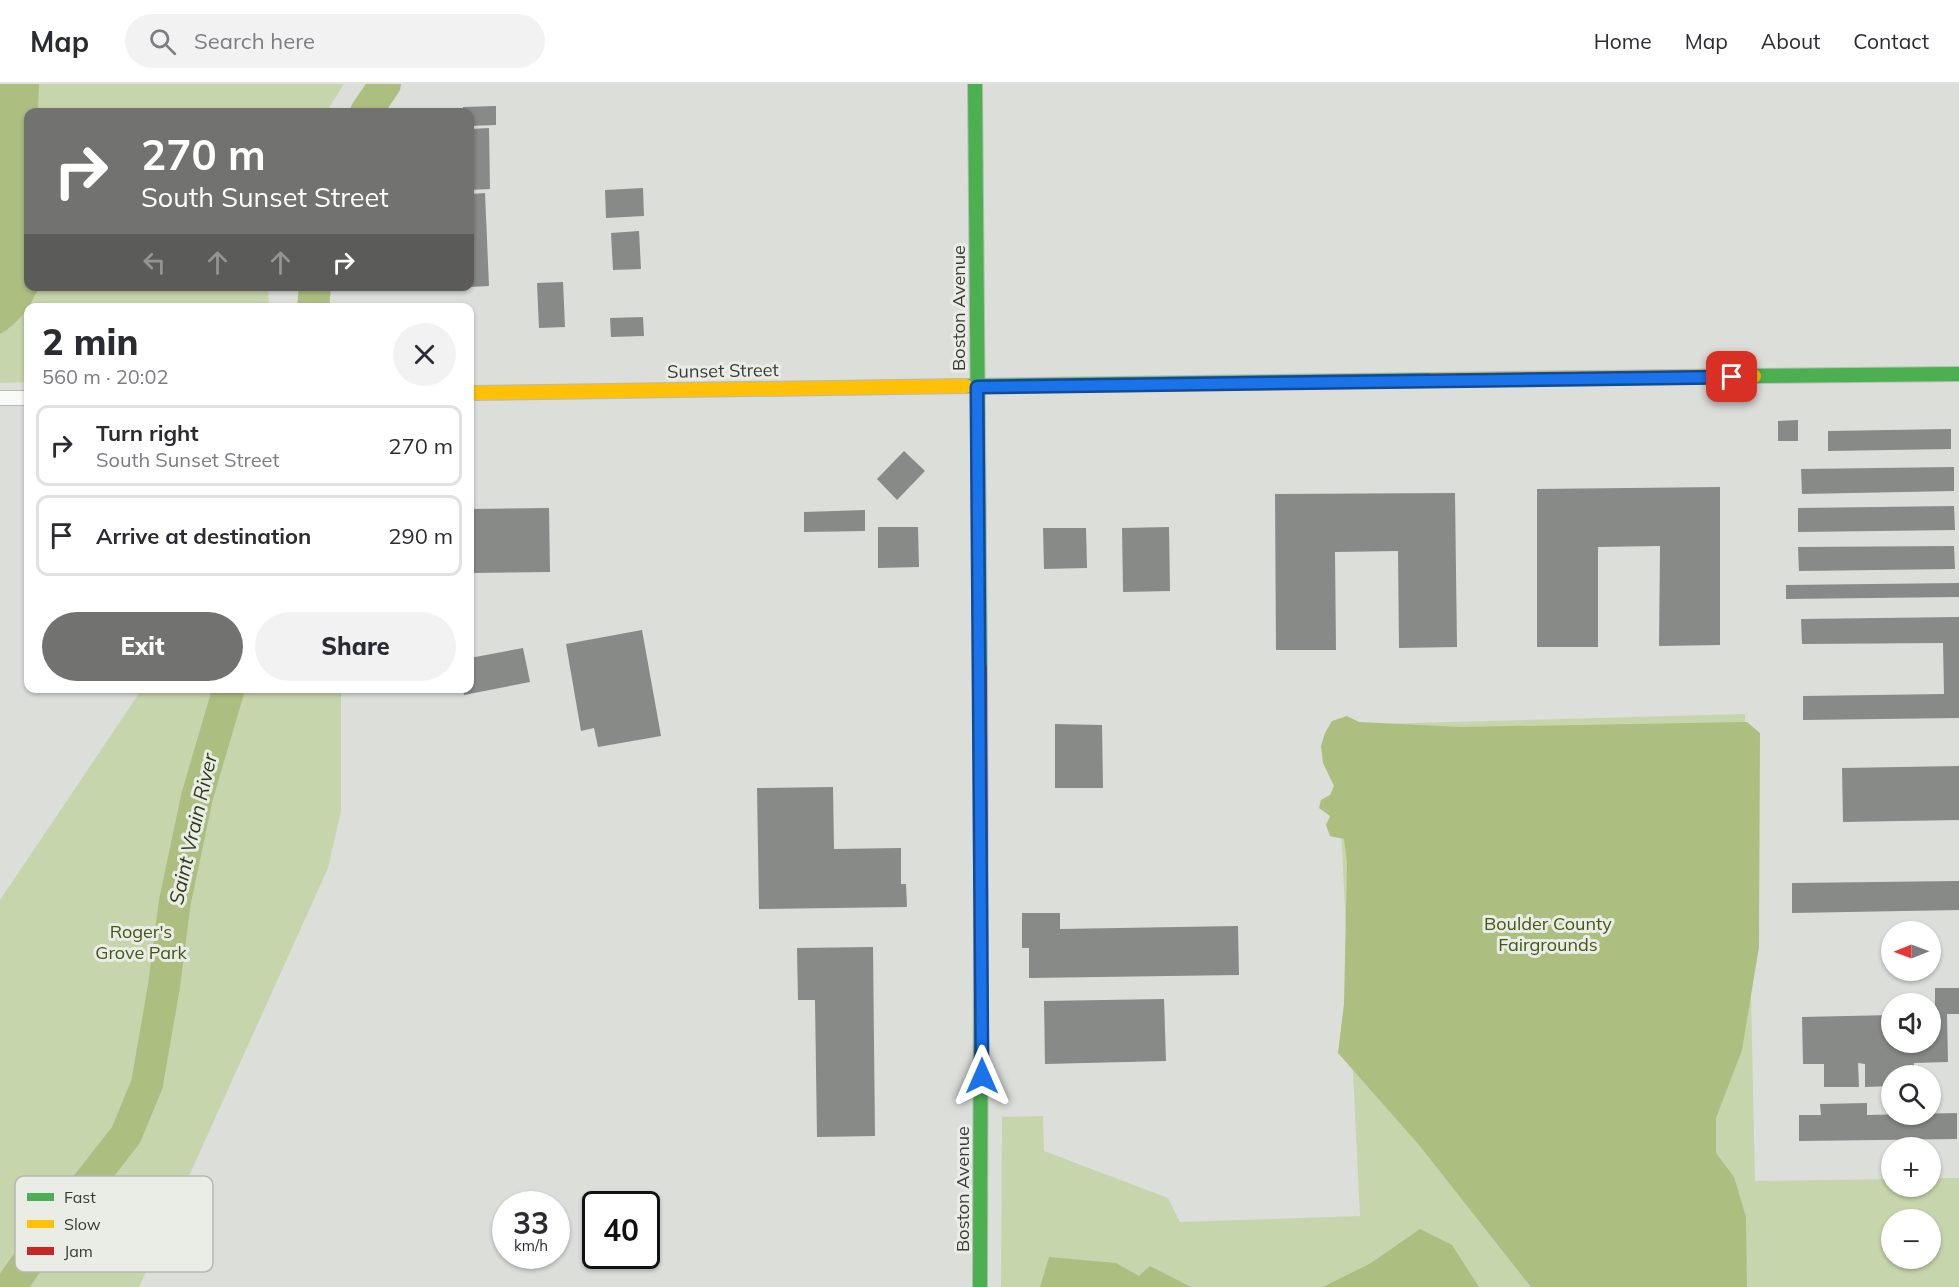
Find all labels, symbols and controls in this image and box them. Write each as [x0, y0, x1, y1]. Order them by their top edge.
search box [125, 14, 545, 68]
text: Map [30, 24, 89, 59]
icon: search [146, 25, 179, 58]
text: Search here [194, 27, 315, 55]
text: Home [1594, 28, 1652, 54]
text: Map [1685, 28, 1728, 54]
text: About [1761, 28, 1820, 54]
text: Contact [1853, 28, 1929, 54]
text: 270 m [141, 128, 266, 181]
icon: right [42, 132, 120, 210]
text: South Sunset Street [141, 180, 389, 214]
street label: Boston Avenue [947, 245, 970, 371]
icon: left [138, 246, 171, 279]
icon: ahead [201, 246, 234, 279]
icon: ahead [264, 246, 297, 279]
icon: right [327, 246, 360, 279]
text: 2 min [42, 319, 138, 364]
button: close [393, 323, 456, 386]
pin [1706, 351, 1757, 402]
street label: Sunset Street [667, 358, 779, 383]
icon: arrive [1715, 360, 1748, 393]
text: 560 m · 20:02 [42, 364, 168, 389]
text: Turn right [96, 419, 199, 447]
icon: right [45, 429, 78, 462]
text: 270 m [388, 432, 453, 460]
text: South Sunset Street [96, 447, 279, 472]
icon: arrive [45, 519, 78, 552]
text: Arrive at destination [96, 522, 311, 550]
text: 290 m [388, 522, 453, 550]
button: Exit [42, 612, 243, 681]
button: Share [255, 612, 456, 681]
water label: Saint Vrain River [163, 750, 222, 907]
park label: Boulder County Fairgrounds [1484, 912, 1612, 956]
park label: Roger's Grove Park [95, 920, 187, 964]
north arrow [1881, 921, 1941, 981]
map controls [1881, 921, 1941, 1269]
button: sound [1881, 993, 1941, 1053]
position arrow [950, 1044, 1014, 1108]
button: search [1881, 1065, 1941, 1125]
street label: Boston Avenue [951, 1126, 974, 1252]
button: + [1881, 1137, 1941, 1197]
legend [15, 1176, 213, 1272]
text: Fast [64, 1187, 96, 1207]
speed limit sign: 40 [582, 1191, 660, 1269]
text: 33 [513, 1204, 549, 1242]
button: − [1881, 1209, 1941, 1269]
text: Slow [64, 1214, 101, 1234]
text: km/h [514, 1236, 548, 1255]
text: Jam [64, 1241, 93, 1261]

